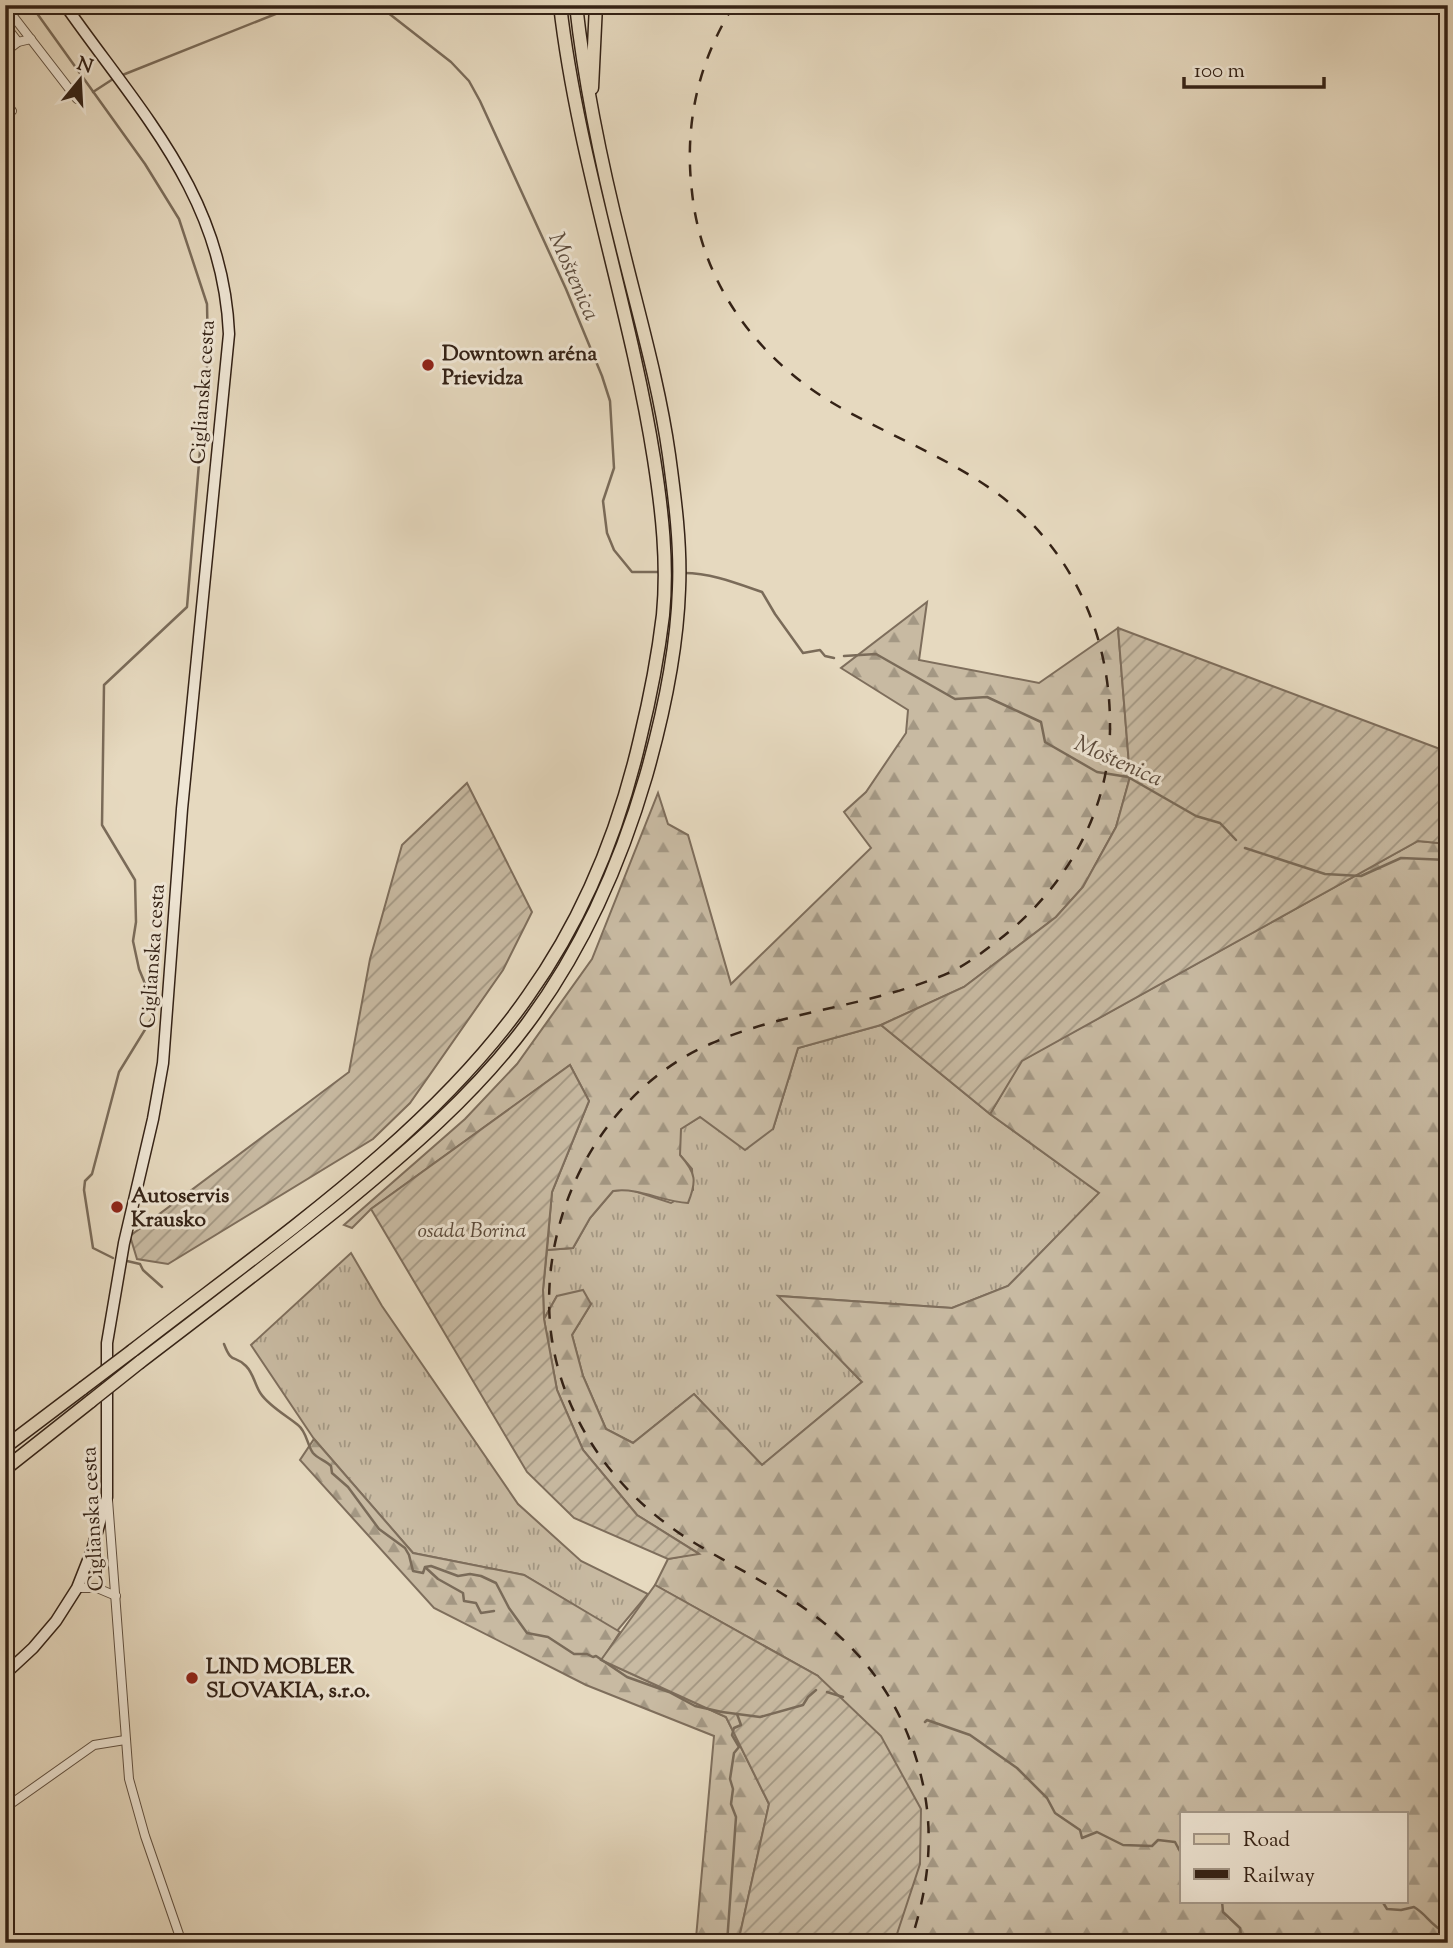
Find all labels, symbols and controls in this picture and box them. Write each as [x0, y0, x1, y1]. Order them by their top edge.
north arrow [46, 46, 116, 116]
scale bar [1184, 46, 1324, 90]
text: N [73, 51, 96, 81]
text: 100 m [1194, 57, 1245, 87]
water label: Moštenica [539, 228, 607, 326]
street label: Ciglianska cesta [184, 319, 224, 465]
place label: Downtown aréna Prievidza [442, 340, 598, 394]
marker: Downtown aréna Prievidza [420, 357, 436, 373]
water label: Moštenica [1069, 728, 1167, 796]
street label: Ciglianska cesta [134, 883, 174, 1029]
place label: Autoservis Krausko [131, 1182, 229, 1236]
marker: Autoservis Krausko [109, 1199, 125, 1215]
park label: osada Borina [417, 1217, 527, 1247]
street label: Ciglianska cesta [75, 1445, 113, 1592]
place label: LIND MOBLER SLOVAKIA, s.r.o. [206, 1653, 370, 1707]
marker: LIND MOBLER SLOVAKIA, s.r.o. [184, 1670, 200, 1686]
legend [1180, 1812, 1408, 1902]
text: Road [1243, 1826, 1290, 1856]
text: Railway [1243, 1862, 1315, 1892]

